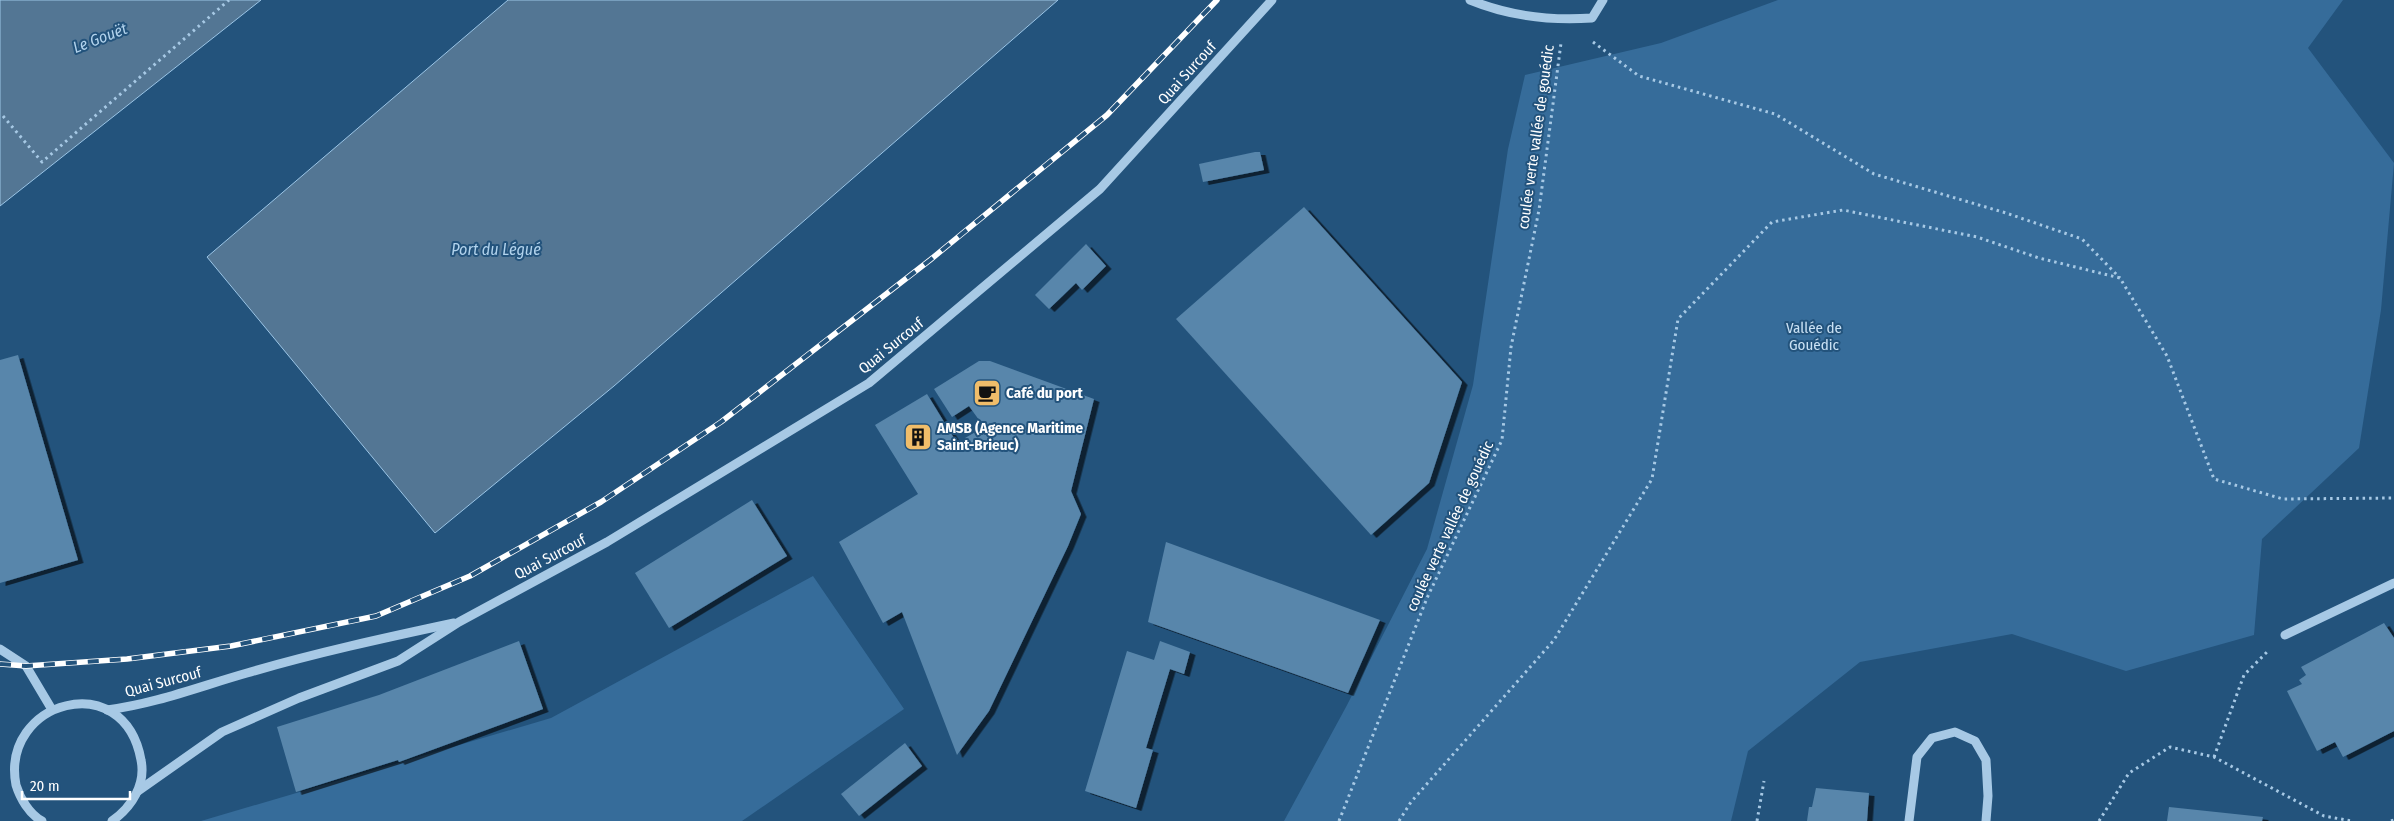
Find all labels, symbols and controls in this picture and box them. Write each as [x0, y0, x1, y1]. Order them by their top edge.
water label: Le Gouët [70, 19, 131, 57]
street label: Quai Surcouf [1154, 37, 1221, 108]
street label: coulée verte vallée de gouédic [1514, 43, 1558, 230]
water label: Port du Légué [451, 240, 541, 259]
street label: Quai Surcouf [855, 313, 928, 378]
park label: Vallée de Gouédic [1786, 319, 1842, 354]
cafe icon: Café du port [972, 378, 1002, 408]
place label: Café du port [1006, 384, 1083, 402]
place label: AMSB (Agence Maritime Saint-Brieuc) [936, 419, 1083, 454]
building icon: AMSB (Agence Maritime Saint-Brieuc) [903, 422, 933, 452]
street label: coulée verte vallée de gouédic [1403, 437, 1498, 614]
street label: Quai Surcouf [511, 530, 590, 583]
street label: Quai Surcouf [123, 663, 205, 701]
scale bar [22, 768, 130, 800]
text: 20 m [30, 777, 60, 795]

